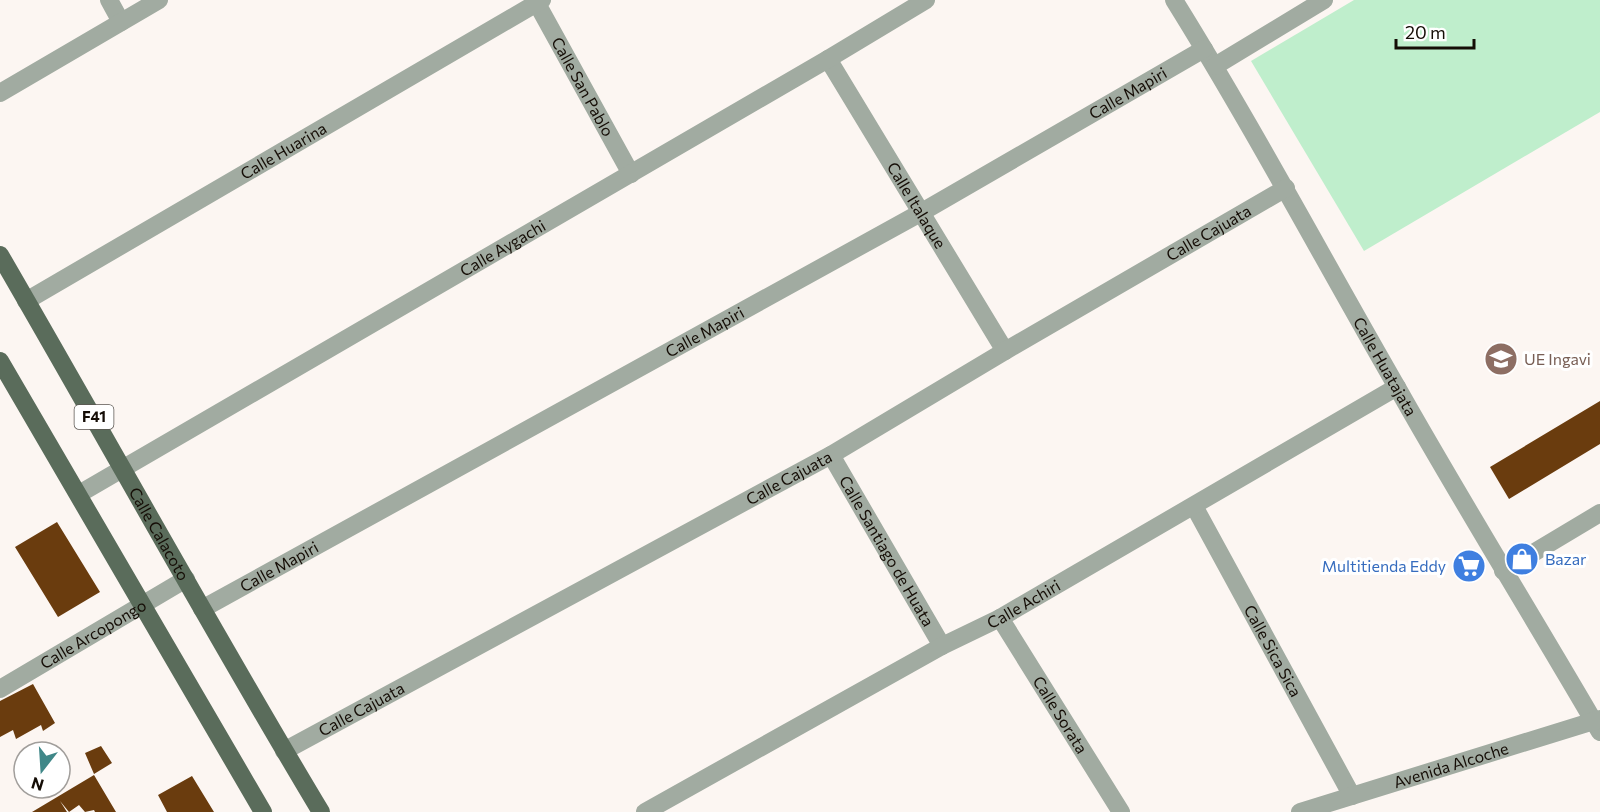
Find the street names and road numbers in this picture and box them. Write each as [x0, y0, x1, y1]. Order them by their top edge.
street label: Calle San Pablo [548, 33, 618, 139]
street label: Calle Mapiri [1085, 63, 1170, 122]
street label: Calle Huarina [237, 118, 330, 183]
street label: Calle Italaque [884, 158, 951, 252]
street label: Calle Cajuata [1163, 201, 1254, 264]
street label: Calle Aygachi [456, 215, 549, 280]
street label: Calle Mapiri [662, 302, 747, 361]
street label: Calle Huatajata [1350, 313, 1421, 419]
road number: F41 [74, 405, 113, 429]
street label: Calle Cajuata [742, 446, 835, 508]
street label: Calle Santiago de Huata [836, 472, 938, 630]
street label: Calle Calacoto [126, 484, 194, 583]
street label: Calle Mapiri [236, 537, 321, 595]
street label: Calle Achiri [984, 575, 1063, 632]
street label: Calle Arcopongo [36, 595, 149, 672]
street label: Calle Sica Sica [1241, 601, 1306, 700]
street label: Calle Sorata [1030, 672, 1092, 757]
street label: Calle Cajuata [315, 678, 407, 740]
street label: Avenida Alcoche [1391, 738, 1510, 791]

